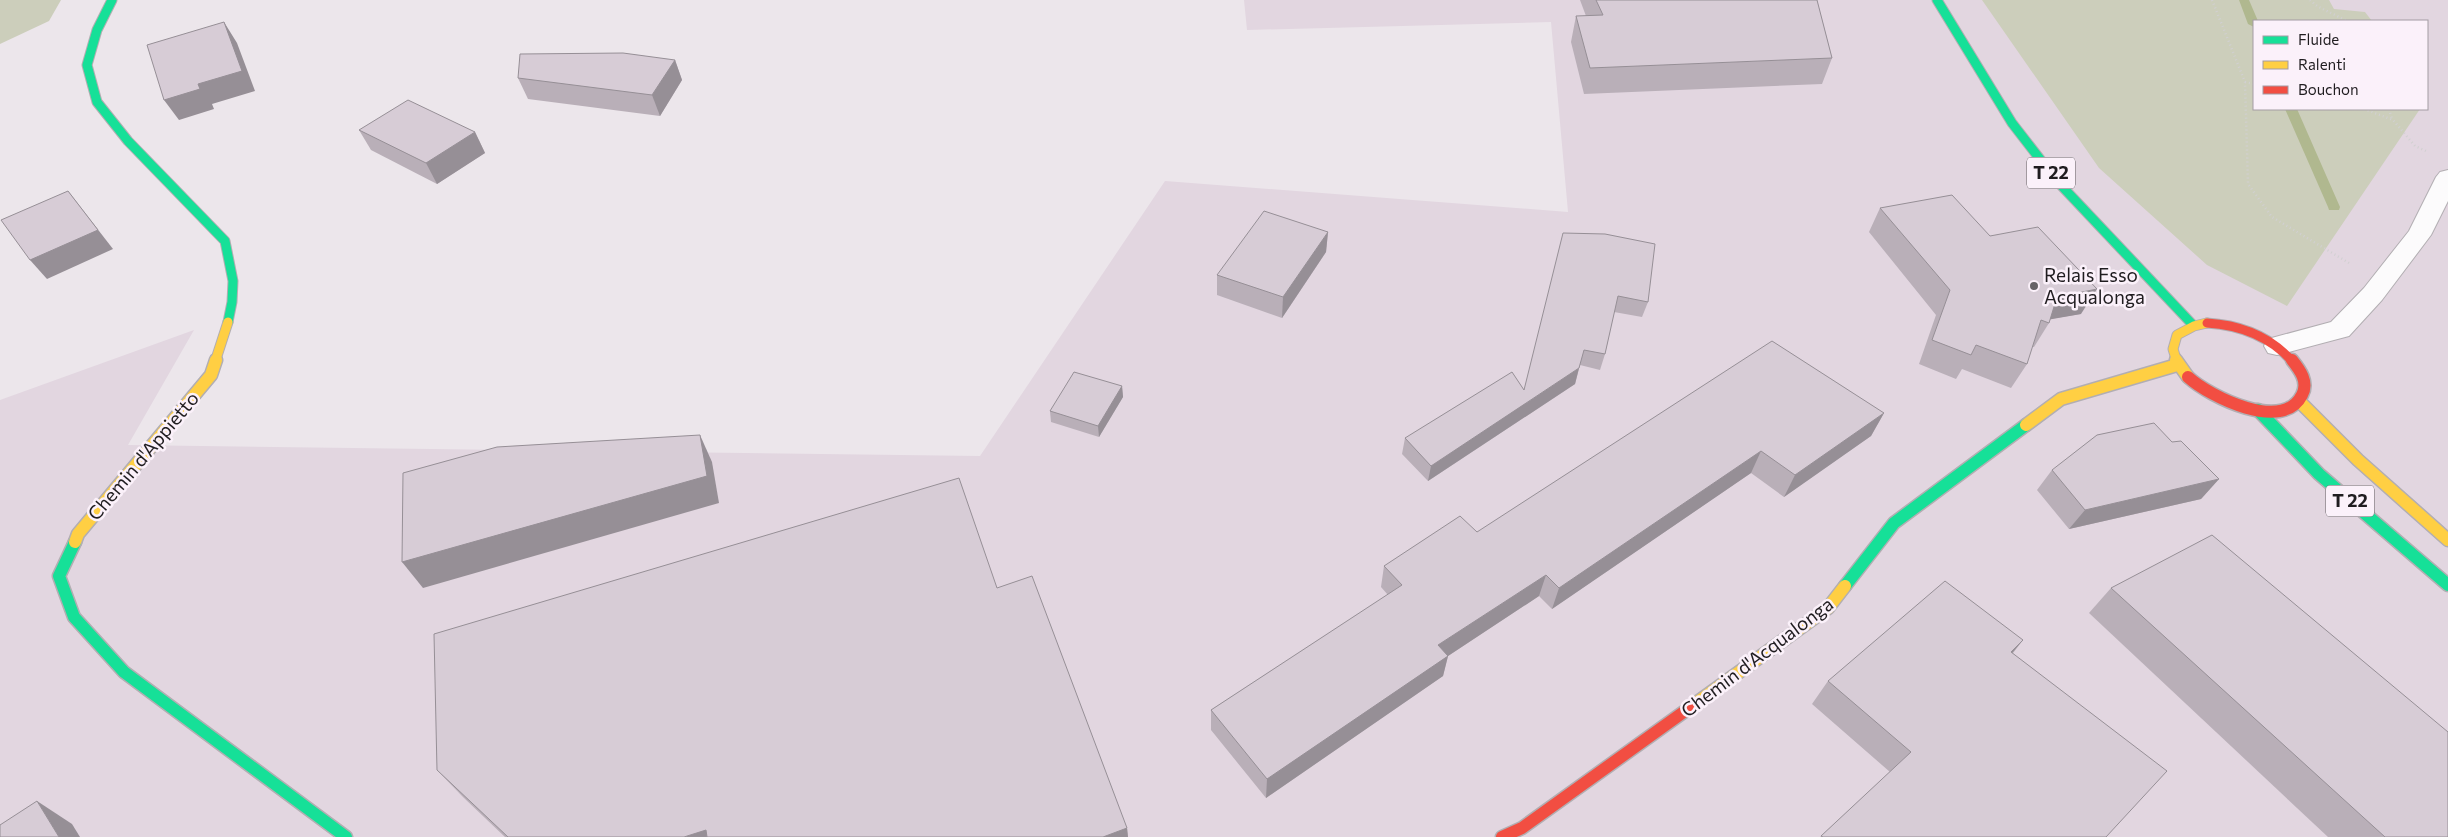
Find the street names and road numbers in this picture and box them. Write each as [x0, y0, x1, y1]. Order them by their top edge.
road number: T 22 [2027, 158, 2075, 188]
street label: Chemin d'Appietto [82, 387, 203, 525]
road number: T 22 [2326, 486, 2374, 516]
street label: Chemin d'Acqualonga [1676, 592, 1837, 721]

